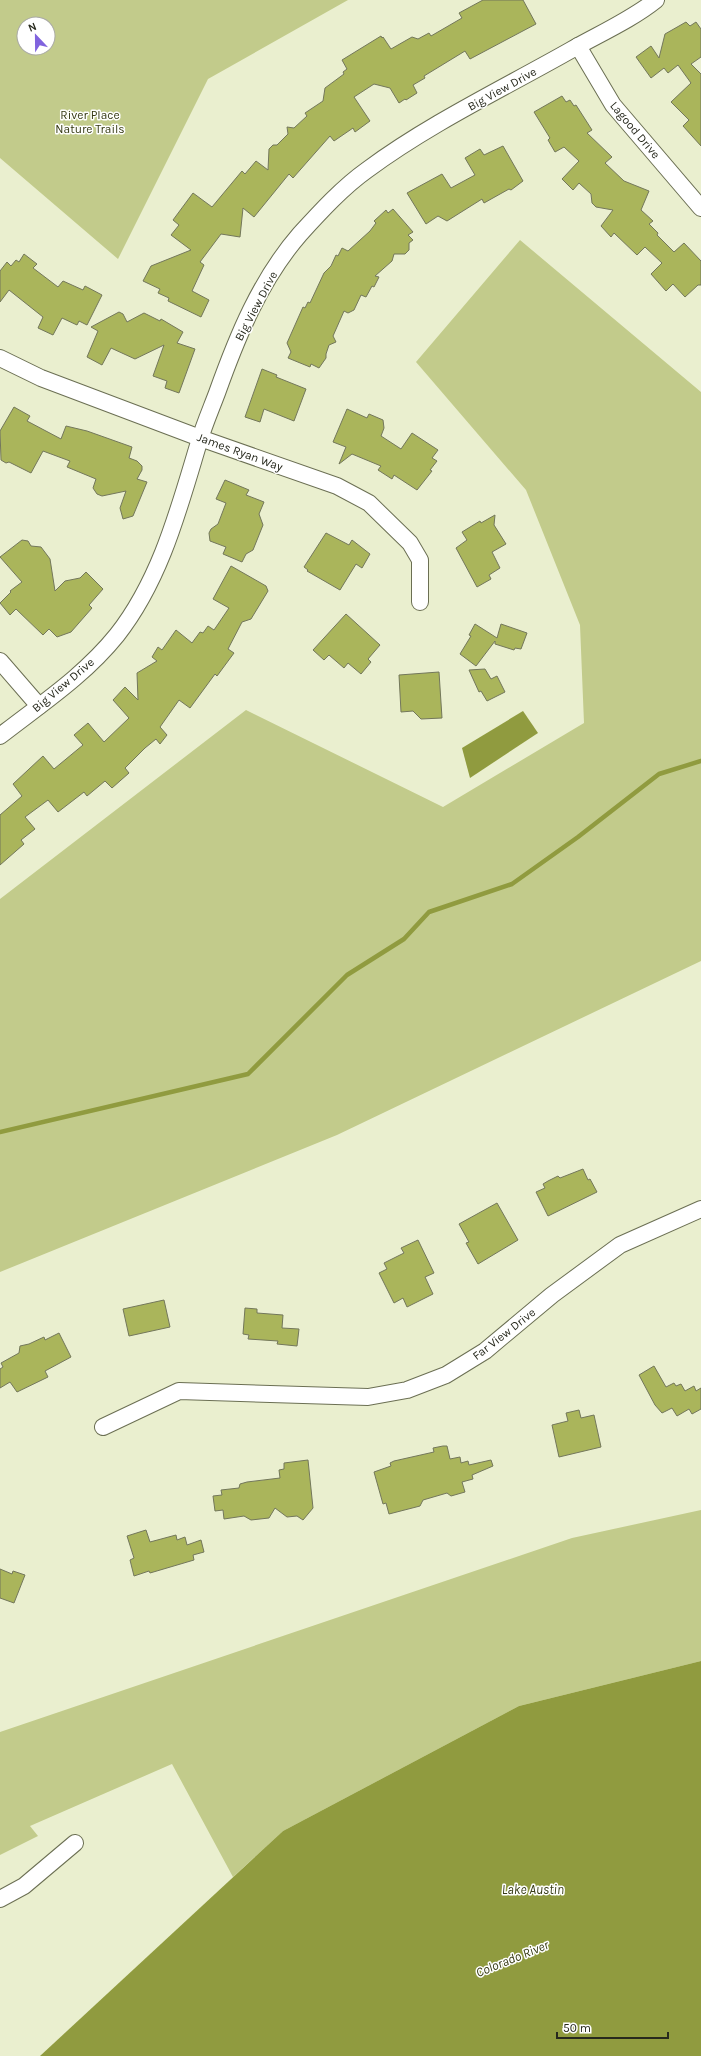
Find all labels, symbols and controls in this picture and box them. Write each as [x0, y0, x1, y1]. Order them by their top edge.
north arrow [16, 16, 56, 56]
text: N [26, 20, 39, 35]
street label: Big View Drive [465, 64, 539, 114]
street label: Lagood Drive [607, 99, 663, 161]
park label: River Place Nature Trails [55, 108, 125, 136]
street label: Big View Drive [232, 269, 280, 343]
street label: James Ryan Way [195, 430, 285, 474]
street label: Big View Drive [29, 655, 97, 715]
street label: Far View Drive [470, 1305, 538, 1363]
water label: Lake Austin [502, 1882, 564, 1897]
water label: Colorado River [474, 1937, 551, 1980]
scale bar [557, 2014, 668, 2040]
text: 50 m [563, 2021, 591, 2035]

